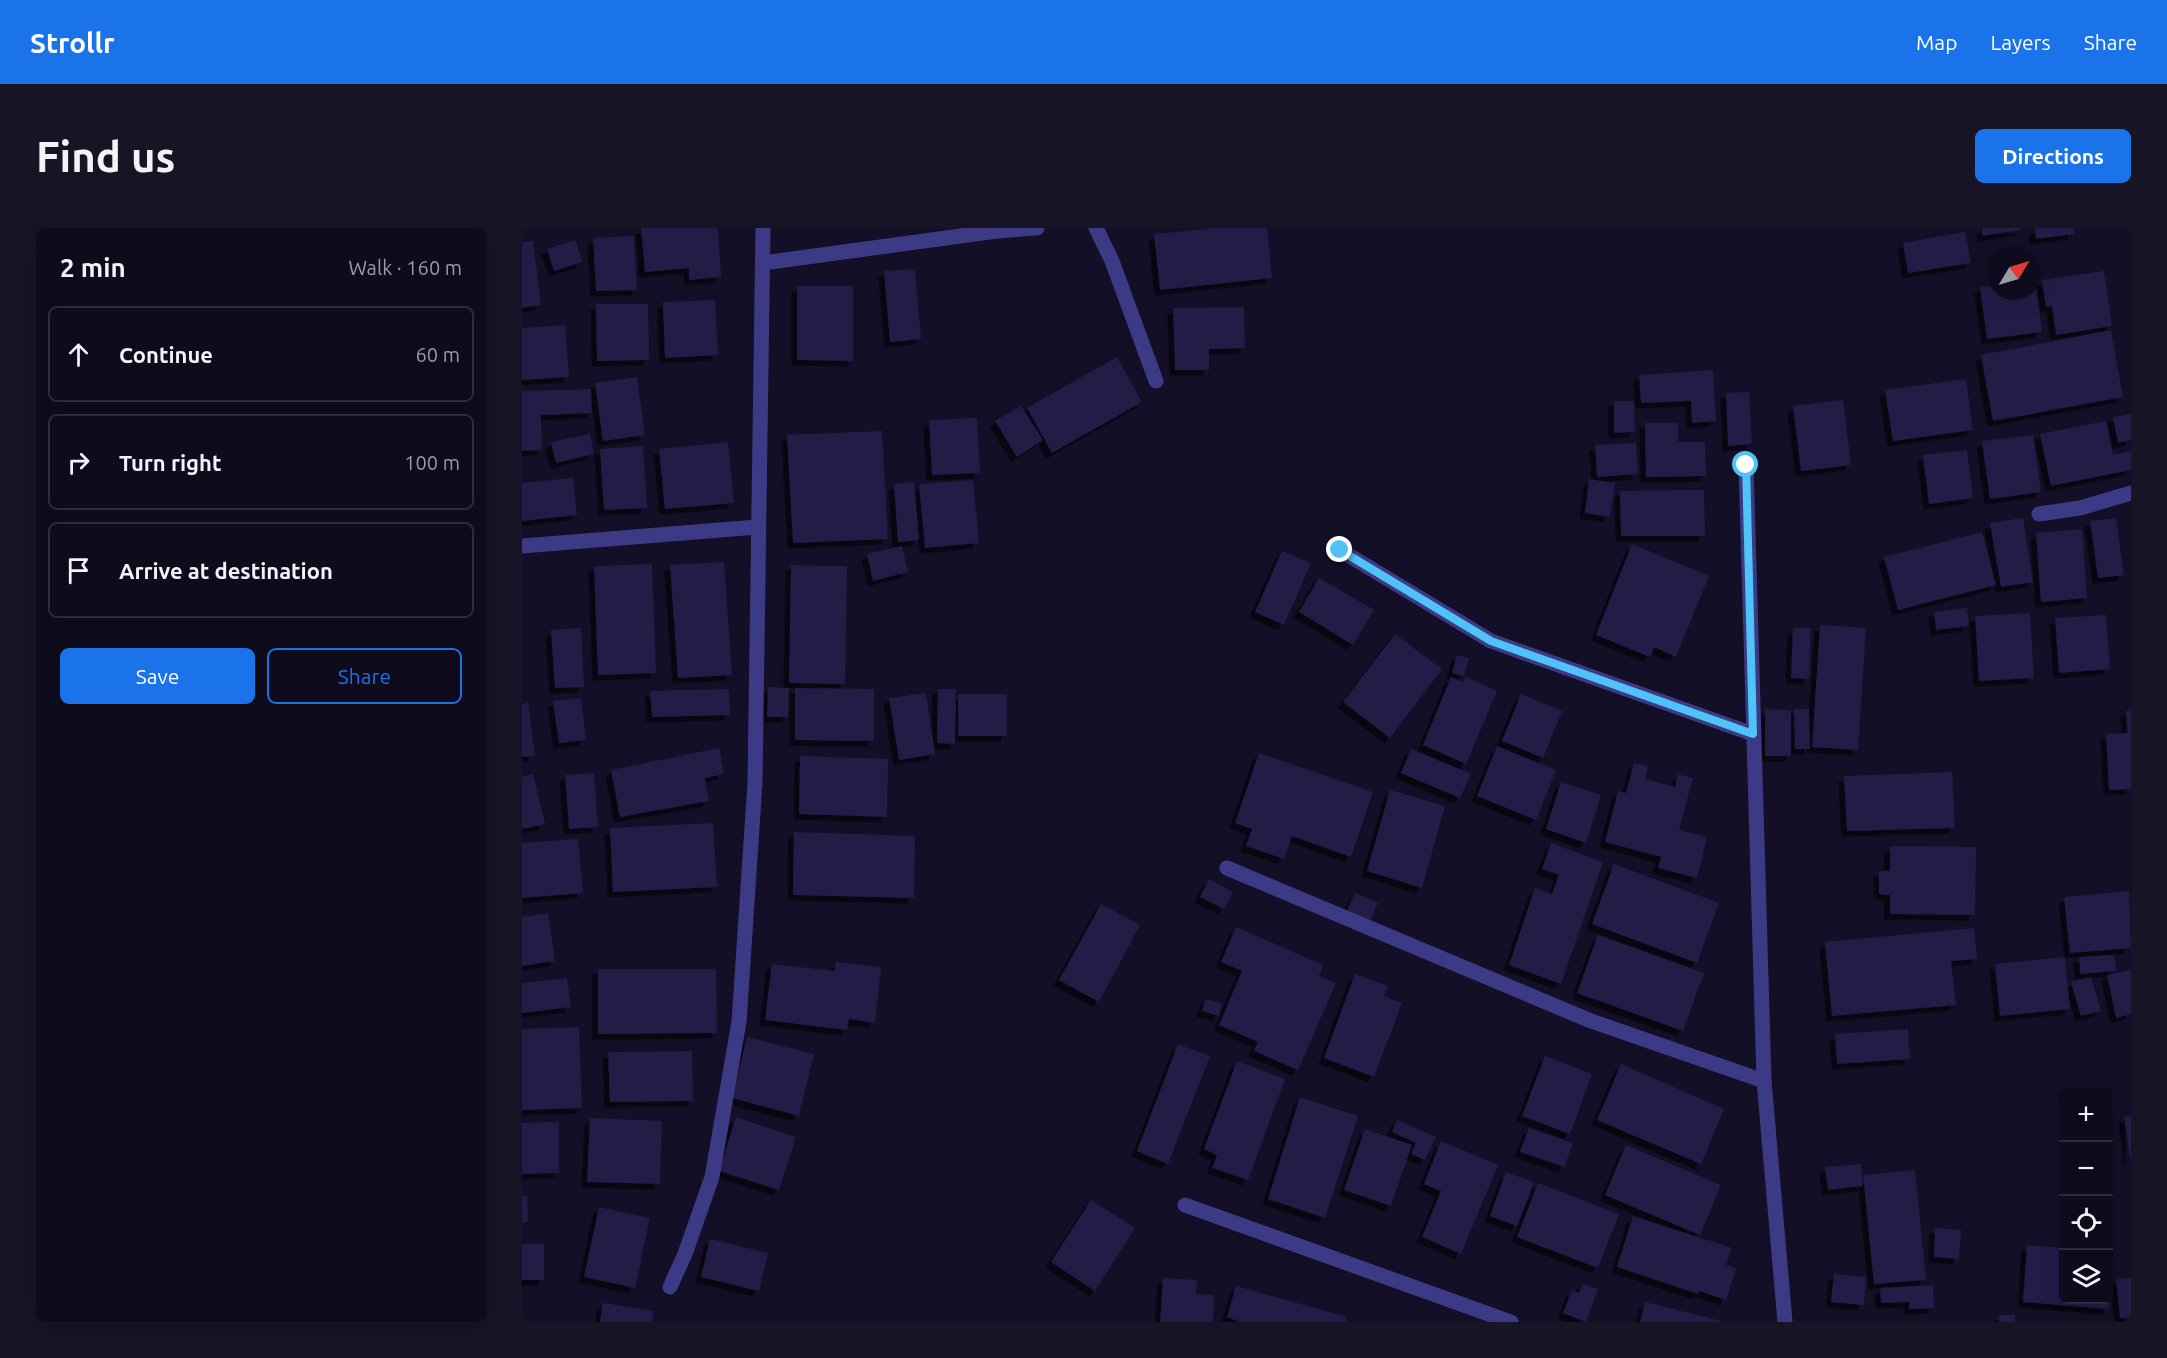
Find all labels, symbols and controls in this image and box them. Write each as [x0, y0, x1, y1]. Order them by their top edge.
text: Strollr [30, 27, 115, 58]
text: Map [1916, 30, 1957, 54]
text: Layers [1990, 30, 2051, 54]
text: Share [2084, 30, 2137, 54]
button: Directions [1975, 129, 2131, 183]
text: Find us [36, 133, 175, 180]
north arrow [1987, 246, 2041, 300]
text: 2 min [60, 253, 126, 282]
text: Walk · 160 m [349, 256, 462, 279]
icon: ahead [62, 338, 95, 371]
text: Continue [119, 342, 213, 367]
text: 60 m [416, 343, 460, 366]
icon: right [62, 446, 95, 479]
text: Turn right [119, 450, 221, 475]
text: 100 m [404, 451, 460, 474]
route start [1732, 451, 1758, 477]
route end [1326, 536, 1352, 562]
icon: arrive [62, 554, 95, 587]
text: Arrive at destination [119, 558, 333, 583]
button: Save [60, 648, 255, 704]
button: Share [267, 648, 462, 704]
map controls [2059, 1088, 2113, 1304]
button: + [2059, 1088, 2113, 1142]
button: − [2059, 1142, 2113, 1196]
button: locate [2059, 1196, 2113, 1250]
button: layers [2059, 1250, 2113, 1304]

